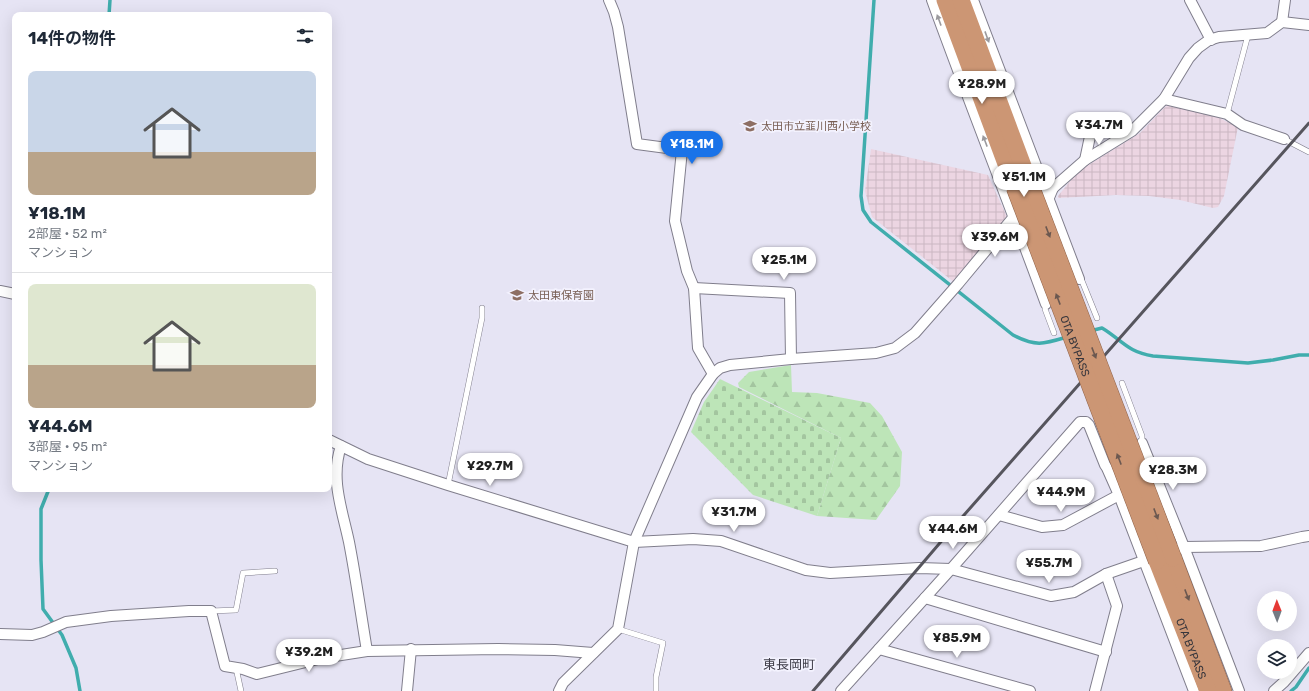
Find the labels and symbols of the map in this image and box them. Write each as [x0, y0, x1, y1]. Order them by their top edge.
one-way arrow [936, 13, 942, 25]
one-way arrow [984, 31, 990, 43]
pin: ¥28.9M [949, 71, 1015, 105]
pin: ¥34.7M [1066, 112, 1132, 146]
school or university icon: 太田市立韮川西小学校 [742, 118, 758, 134]
place label: 太田市立韮川西小学校 [761, 120, 871, 133]
pin: ¥18.1M [659, 131, 725, 165]
one-way arrow [981, 135, 987, 147]
pin: ¥51.1M [991, 164, 1057, 198]
pin: ¥39.6M [962, 224, 1028, 258]
one-way arrow [1045, 226, 1051, 238]
pin: ¥25.1M [751, 247, 817, 281]
school or university icon: 太田東保育園 [509, 287, 525, 303]
place label: 太田東保育園 [528, 289, 594, 302]
one-way arrow [1054, 292, 1060, 304]
street label: OTA BYPASS [1058, 314, 1093, 379]
one-way arrow [1092, 347, 1098, 359]
pin: ¥29.7M [457, 453, 523, 487]
one-way arrow [1115, 453, 1121, 465]
pin: ¥28.3M [1140, 457, 1206, 491]
pin: ¥44.9M [1028, 479, 1094, 513]
pin: ¥31.7M [701, 499, 767, 533]
one-way arrow [1154, 508, 1160, 520]
pin: ¥44.6M [920, 516, 986, 550]
pin: ¥55.7M [1016, 550, 1082, 584]
one-way arrow [1184, 589, 1190, 601]
north arrow [1257, 591, 1297, 631]
street label: OTA BYPASS [1174, 616, 1209, 681]
pin: ¥85.9M [924, 625, 990, 659]
pin: ¥39.2M [276, 639, 342, 673]
district label: 東長岡町 [763, 657, 815, 672]

